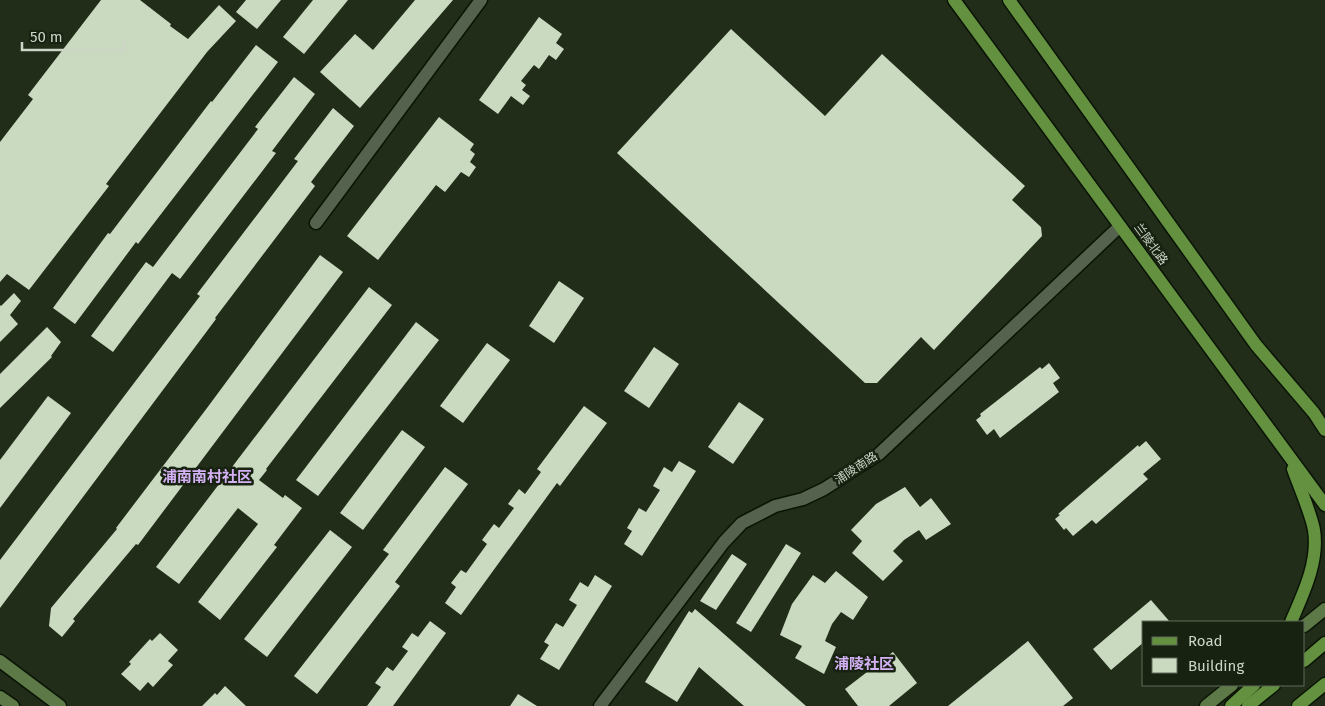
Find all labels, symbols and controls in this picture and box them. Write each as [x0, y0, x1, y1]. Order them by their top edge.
scale bar [22, 20, 125, 52]
text: 50 m [30, 28, 63, 46]
street label: 兰陵北路 [1131, 220, 1171, 268]
street label: 浦陵南路 [832, 449, 880, 487]
district label: 浦南南村社区 [162, 468, 252, 486]
legend [1142, 621, 1305, 686]
text: Road [1188, 632, 1223, 650]
district label: 浦陵社区 [834, 655, 894, 673]
text: Building [1188, 657, 1244, 675]

